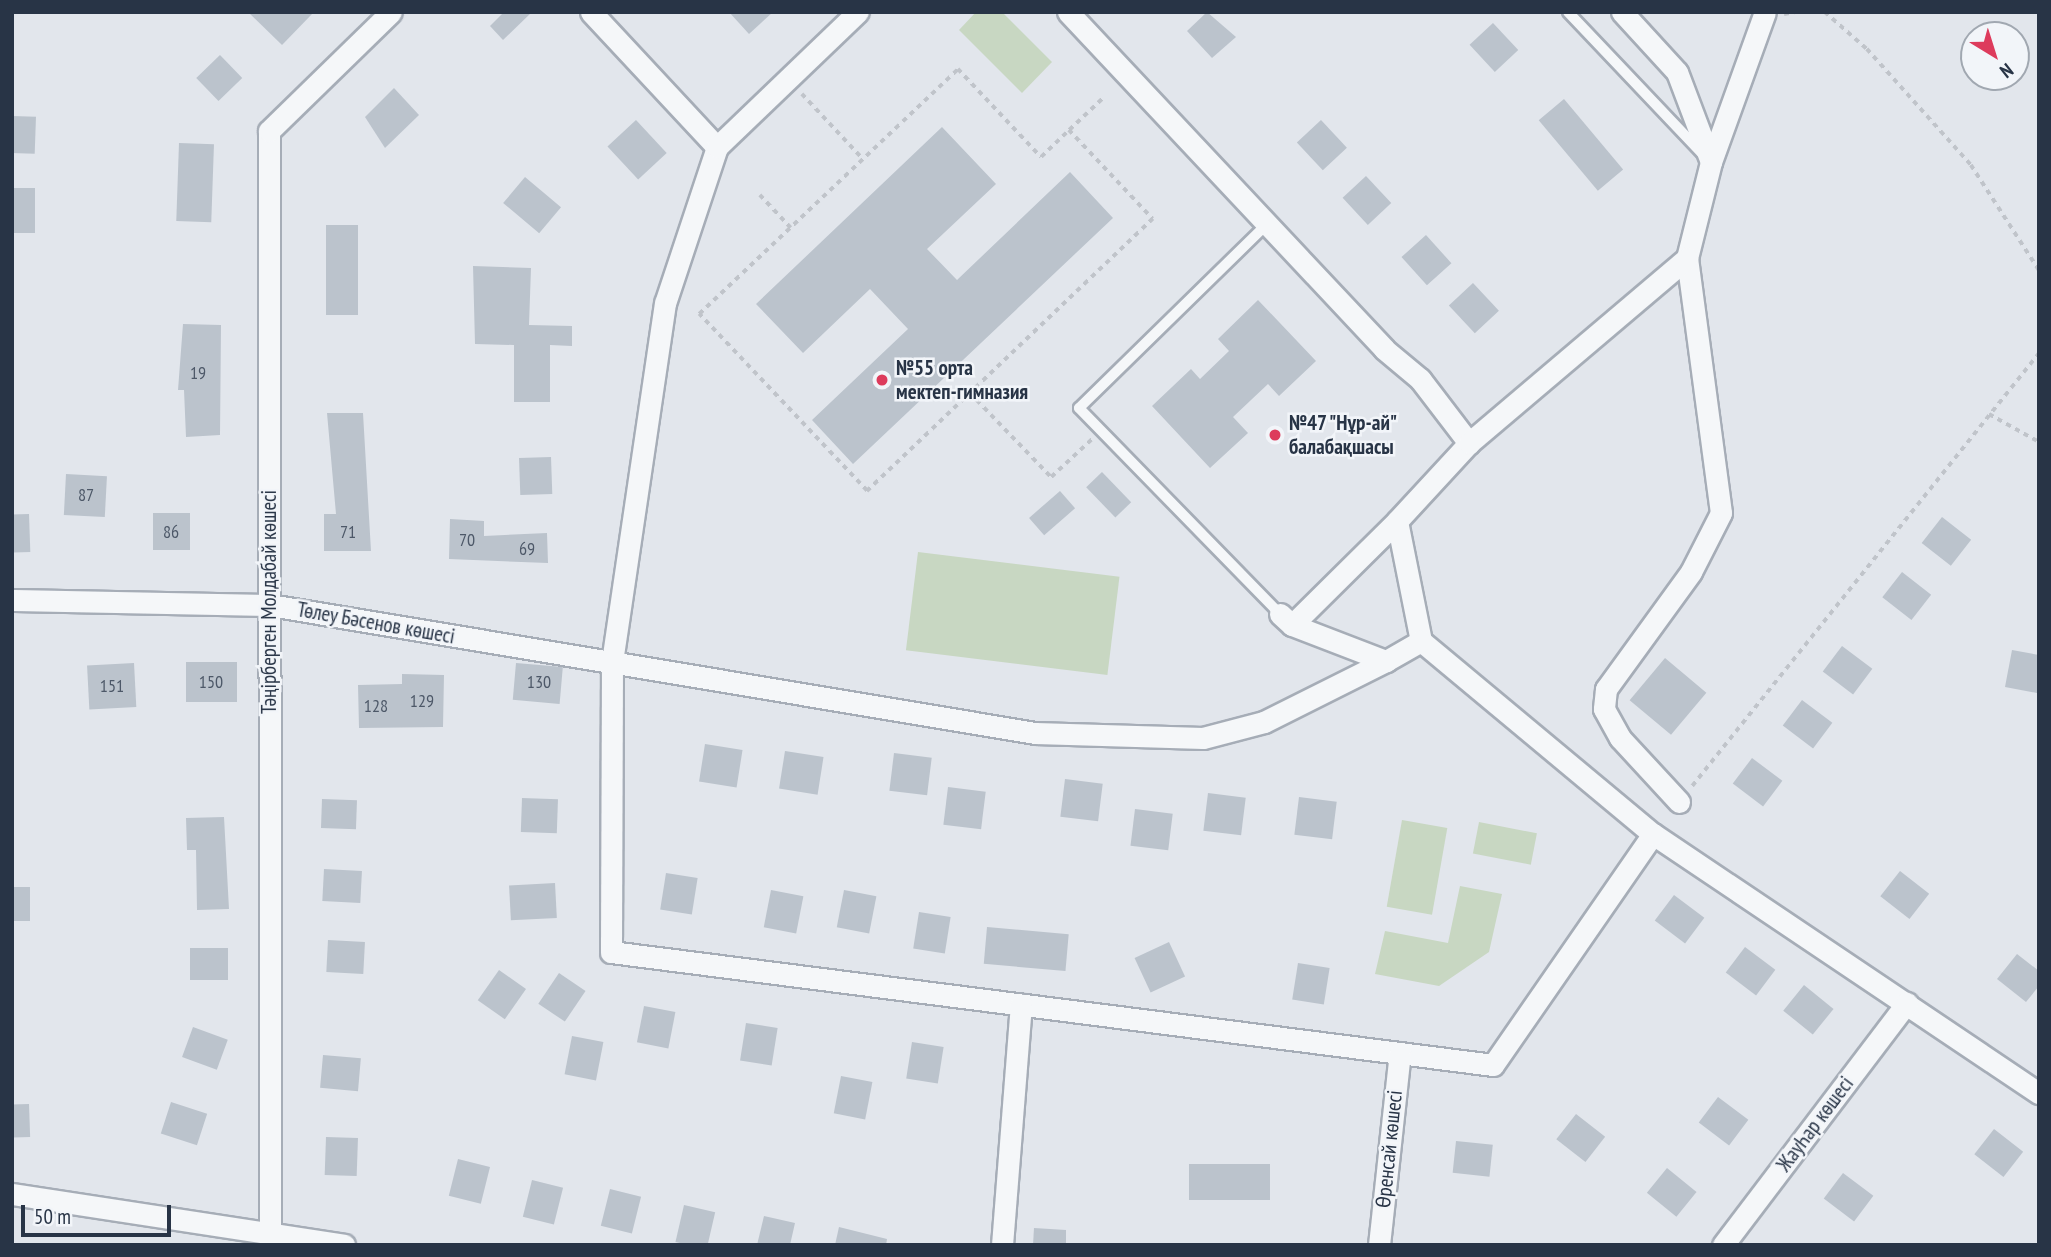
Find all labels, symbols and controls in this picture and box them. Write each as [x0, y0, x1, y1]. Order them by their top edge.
north arrow [1960, 21, 2030, 91]
text: N [1995, 58, 2018, 84]
place label: №55 орта мектеп-гимназия [896, 355, 1028, 405]
house number: 19 [190, 362, 206, 384]
marker: №55 орта мектеп-гимназия [874, 372, 890, 388]
place label: №47 "Нұр-ай" балабақшасы [1289, 410, 1400, 460]
marker: №47 "Нұр-ай" балабақшасы [1267, 427, 1283, 443]
house number: 87 [78, 484, 94, 506]
street label: Тәңірберген Молдабай көшесі [256, 490, 282, 714]
house number: 86 [163, 521, 179, 543]
house number: 71 [340, 521, 356, 543]
house number: 70 [459, 529, 475, 551]
house number: 69 [519, 538, 535, 560]
street label: Төлеу Бәсенов көшесі [295, 597, 457, 649]
house number: 150 [199, 671, 223, 693]
house number: 130 [527, 671, 551, 693]
house number: 151 [100, 675, 124, 697]
house number: 129 [410, 690, 434, 712]
house number: 128 [364, 695, 388, 717]
street label: ЖауҺар көшесі [1771, 1072, 1859, 1176]
street label: Өренсай көшесі [1370, 1089, 1408, 1209]
scale bar [24, 1190, 175, 1234]
text: 50 m [34, 1203, 71, 1230]

